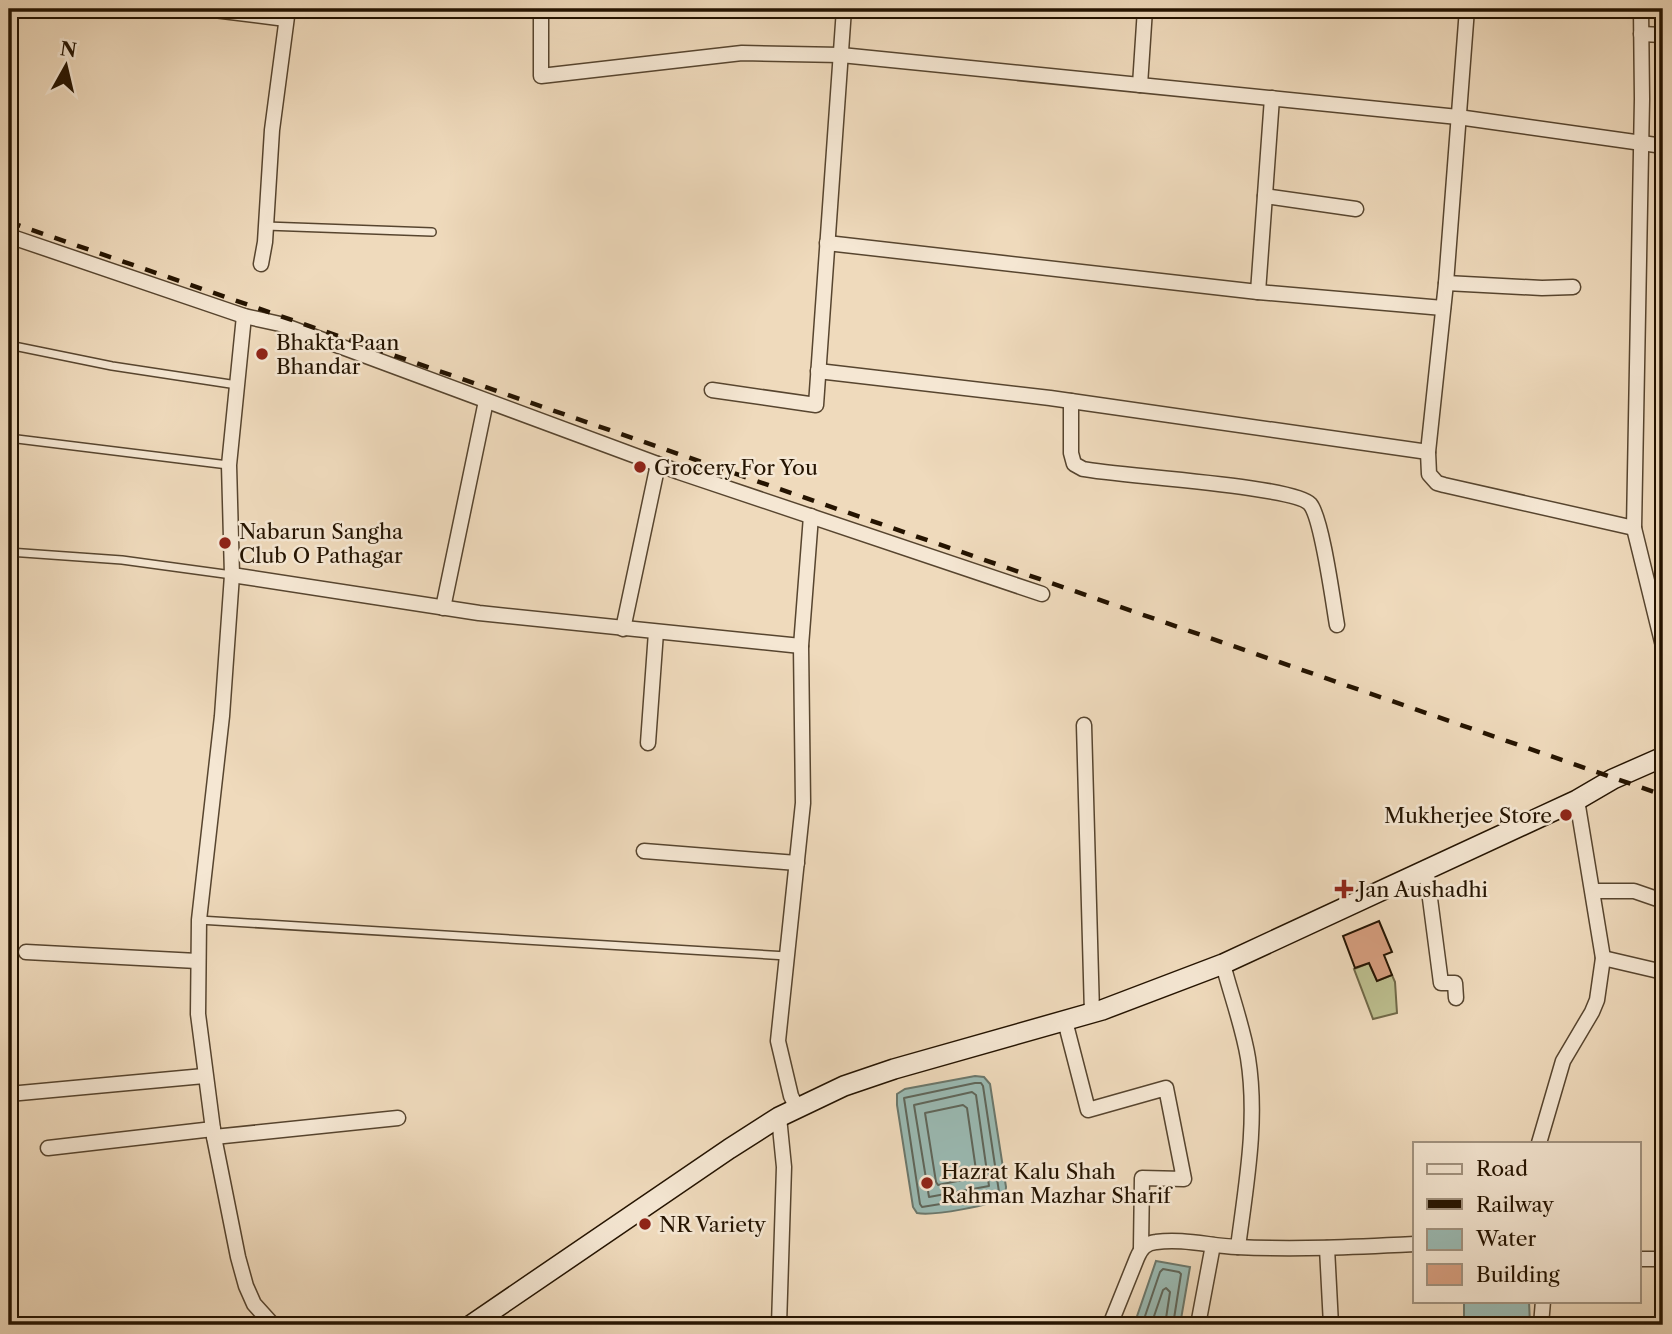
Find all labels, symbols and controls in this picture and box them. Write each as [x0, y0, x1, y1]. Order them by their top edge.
north arrow [32, 32, 102, 102]
text: N [59, 37, 78, 62]
place label: Bhakta Paan Bhandar [276, 330, 399, 379]
marker: Bhakta Paan Bhandar [254, 346, 270, 362]
place label: Grocery For You [654, 455, 818, 480]
marker: Grocery For You [632, 459, 648, 475]
place label: Nabarun Sangha Club O Pathagar [239, 519, 404, 568]
marker: Nabarun Sangha Club O Pathagar [217, 535, 233, 551]
place label: Mukherjee Store [1384, 803, 1552, 828]
marker: Mukherjee Store [1558, 807, 1574, 823]
place label: Jan Aushadhi [1355, 877, 1488, 902]
marker: Jan Aushadhi [1336, 881, 1352, 897]
legend [1413, 1142, 1640, 1302]
text: Road [1476, 1156, 1528, 1181]
place label: Hazrat Kalu Shah Rahman Mazhar Sharif [941, 1159, 1173, 1208]
marker: Hazrat Kalu Shah Rahman Mazhar Sharif [919, 1175, 935, 1191]
text: Railway [1476, 1192, 1554, 1217]
place label: NR Variety [659, 1212, 766, 1237]
marker: NR Variety [637, 1216, 653, 1232]
text: Water [1475, 1226, 1536, 1251]
text: Building [1476, 1262, 1561, 1287]

